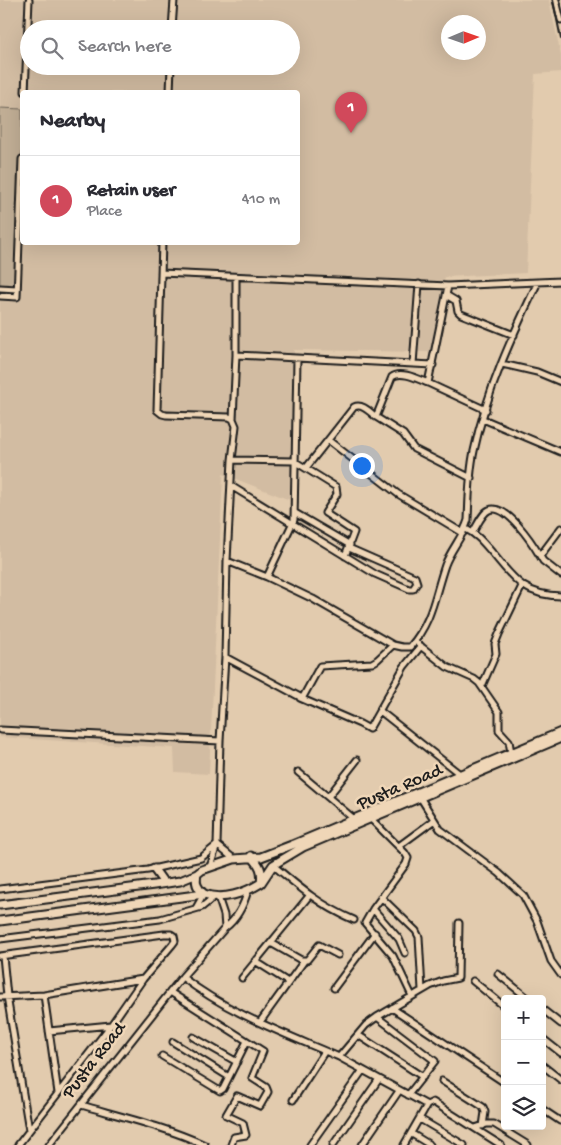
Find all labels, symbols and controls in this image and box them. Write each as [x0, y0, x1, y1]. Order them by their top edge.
north arrow [441, 15, 486, 60]
search box [20, 20, 300, 75]
icon: search [38, 34, 66, 62]
text: Search here [78, 36, 172, 59]
pin: 1 [335, 92, 367, 133]
text: Nearby [40, 110, 105, 135]
text: Retain user [87, 180, 175, 203]
text: 1 [53, 191, 59, 210]
text: 410 m [242, 191, 280, 210]
text: Place [87, 203, 122, 222]
your location [349, 453, 375, 479]
street label: Pusta Road [353, 759, 448, 817]
map controls [501, 995, 546, 1130]
button: + [501, 995, 546, 1040]
street label: Pusta Road [57, 1017, 133, 1105]
button: − [501, 1040, 546, 1085]
button: layers [501, 1085, 546, 1130]

